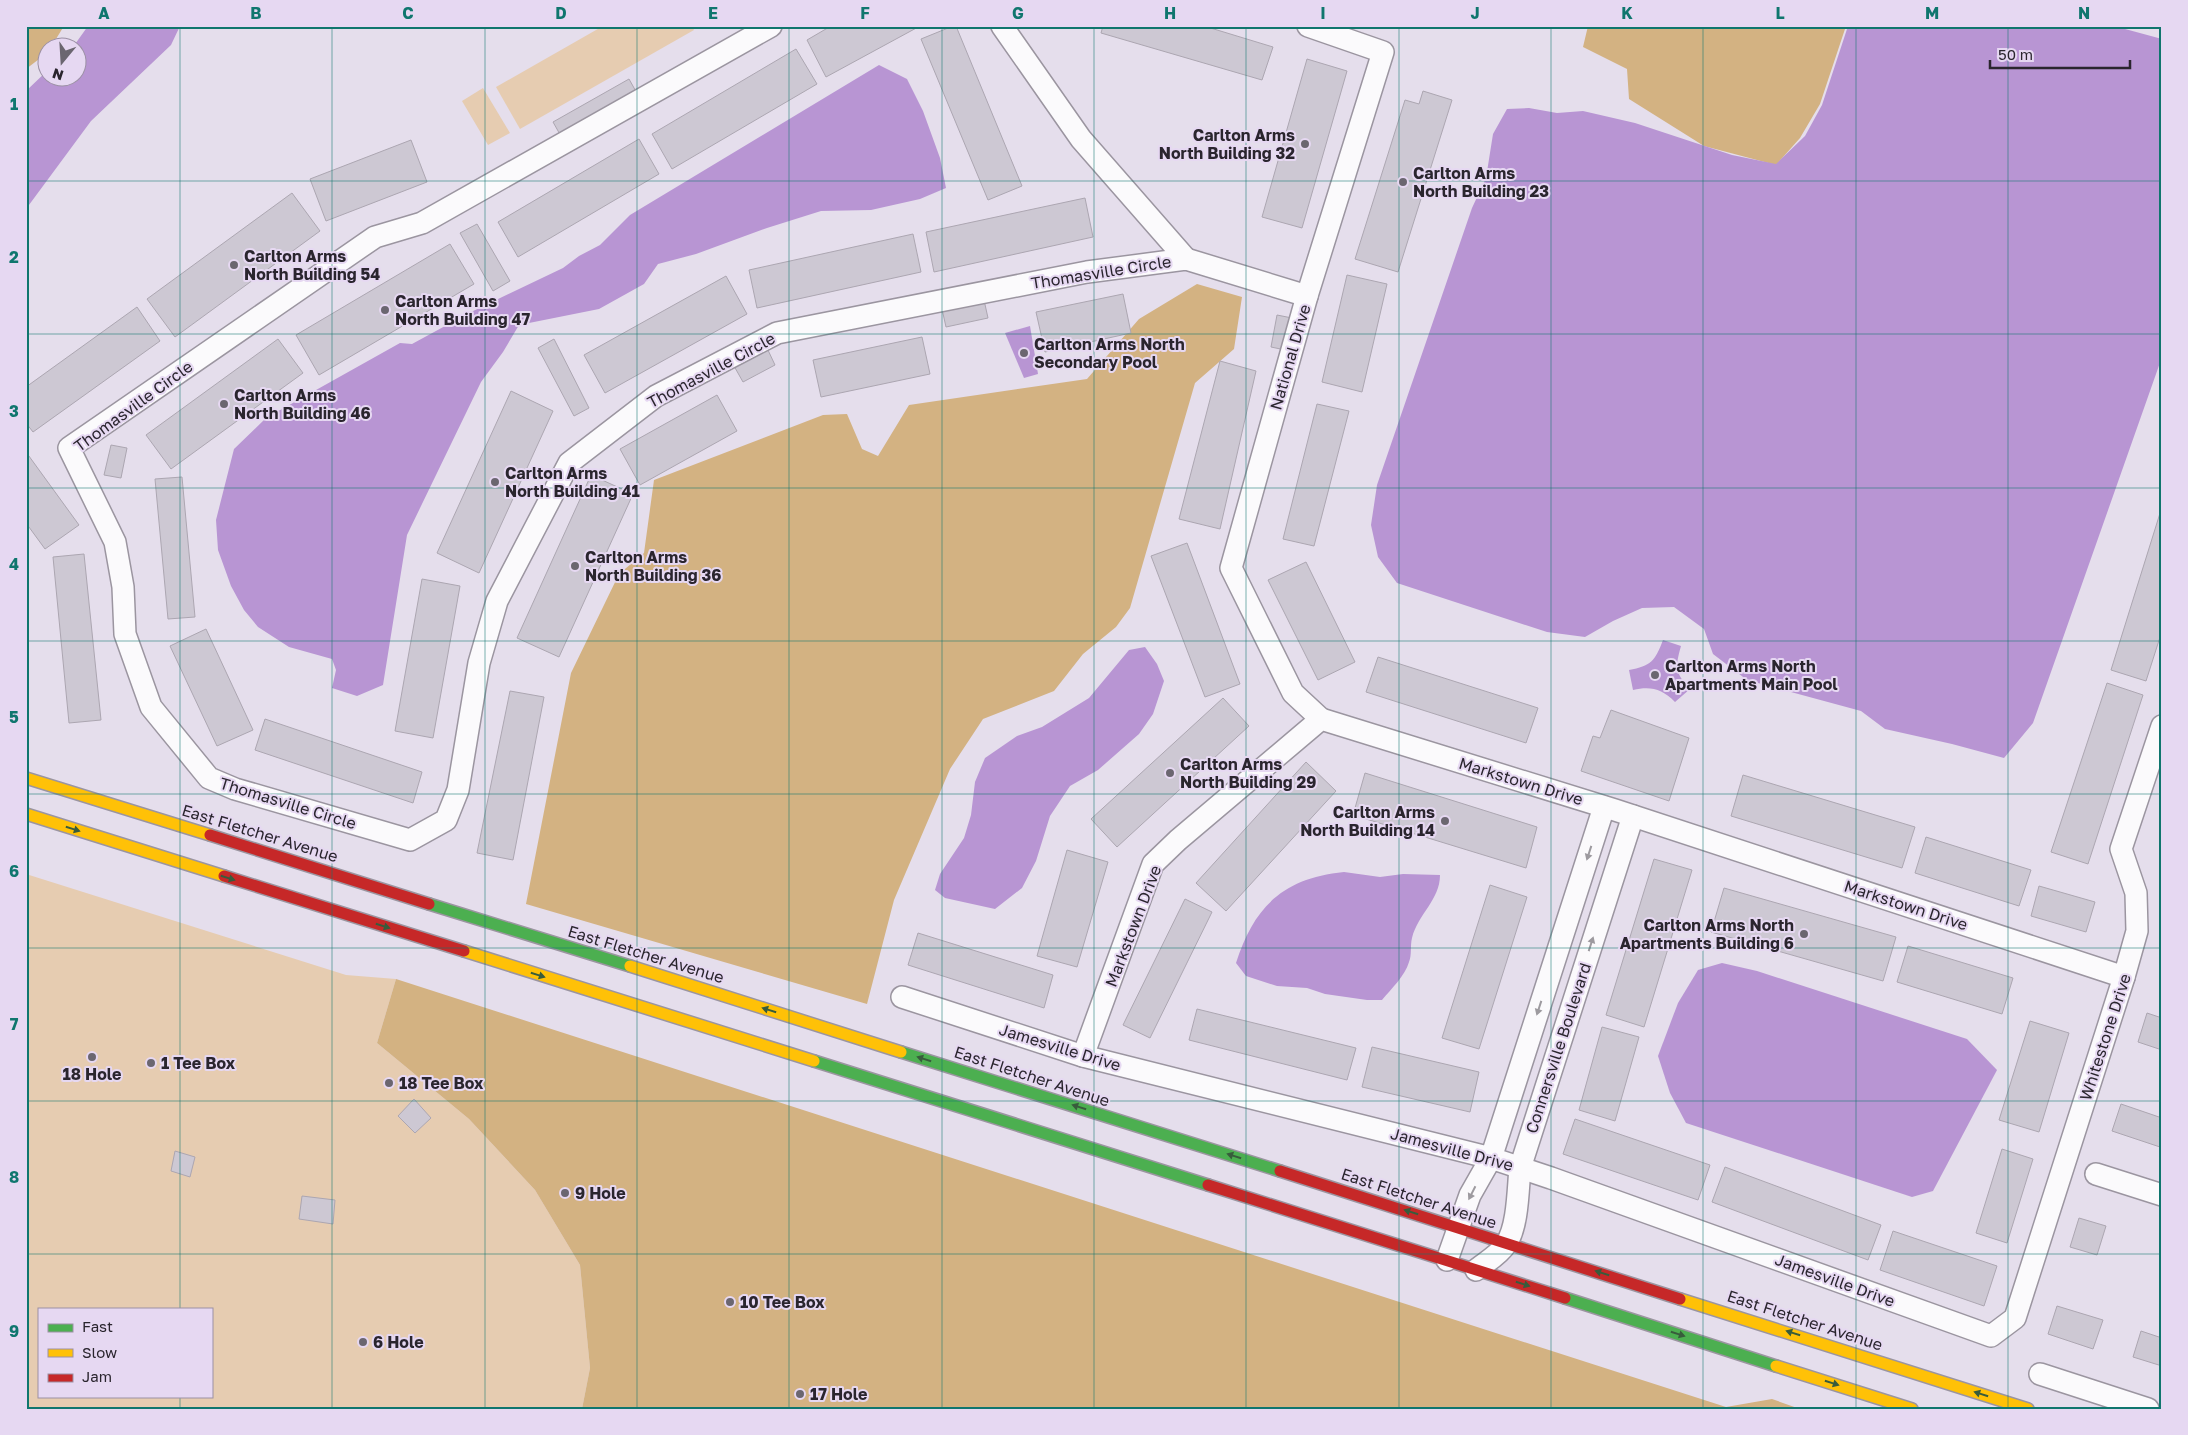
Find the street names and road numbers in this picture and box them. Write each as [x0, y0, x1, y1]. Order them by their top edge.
street label: Thomasville Circle [1029, 251, 1173, 293]
street label: National Drive [1265, 302, 1315, 412]
street label: Thomasville Circle [644, 328, 778, 412]
street label: Thomasville Circle [70, 356, 196, 456]
street label: Markstown Drive [1456, 753, 1586, 809]
street label: Thomasville Circle [217, 773, 359, 833]
street label: East Fletcher Avenue [179, 800, 341, 866]
street label: Markstown Drive [1101, 862, 1165, 990]
street label: Markstown Drive [1842, 876, 1970, 934]
street label: East Fletcher Avenue [565, 921, 727, 987]
street label: Connersville Boulevard [1521, 960, 1595, 1136]
street label: Whitestone Drive [2075, 971, 2135, 1103]
street label: Jamesville Drive [997, 1019, 1123, 1075]
street label: East Fletcher Avenue [952, 1041, 1112, 1111]
street label: Jamesville Drive [1389, 1123, 1515, 1175]
street label: East Fletcher Avenue [1339, 1163, 1499, 1233]
street label: Jamesville Drive [1772, 1249, 1898, 1311]
street label: East Fletcher Avenue [1725, 1285, 1885, 1355]

